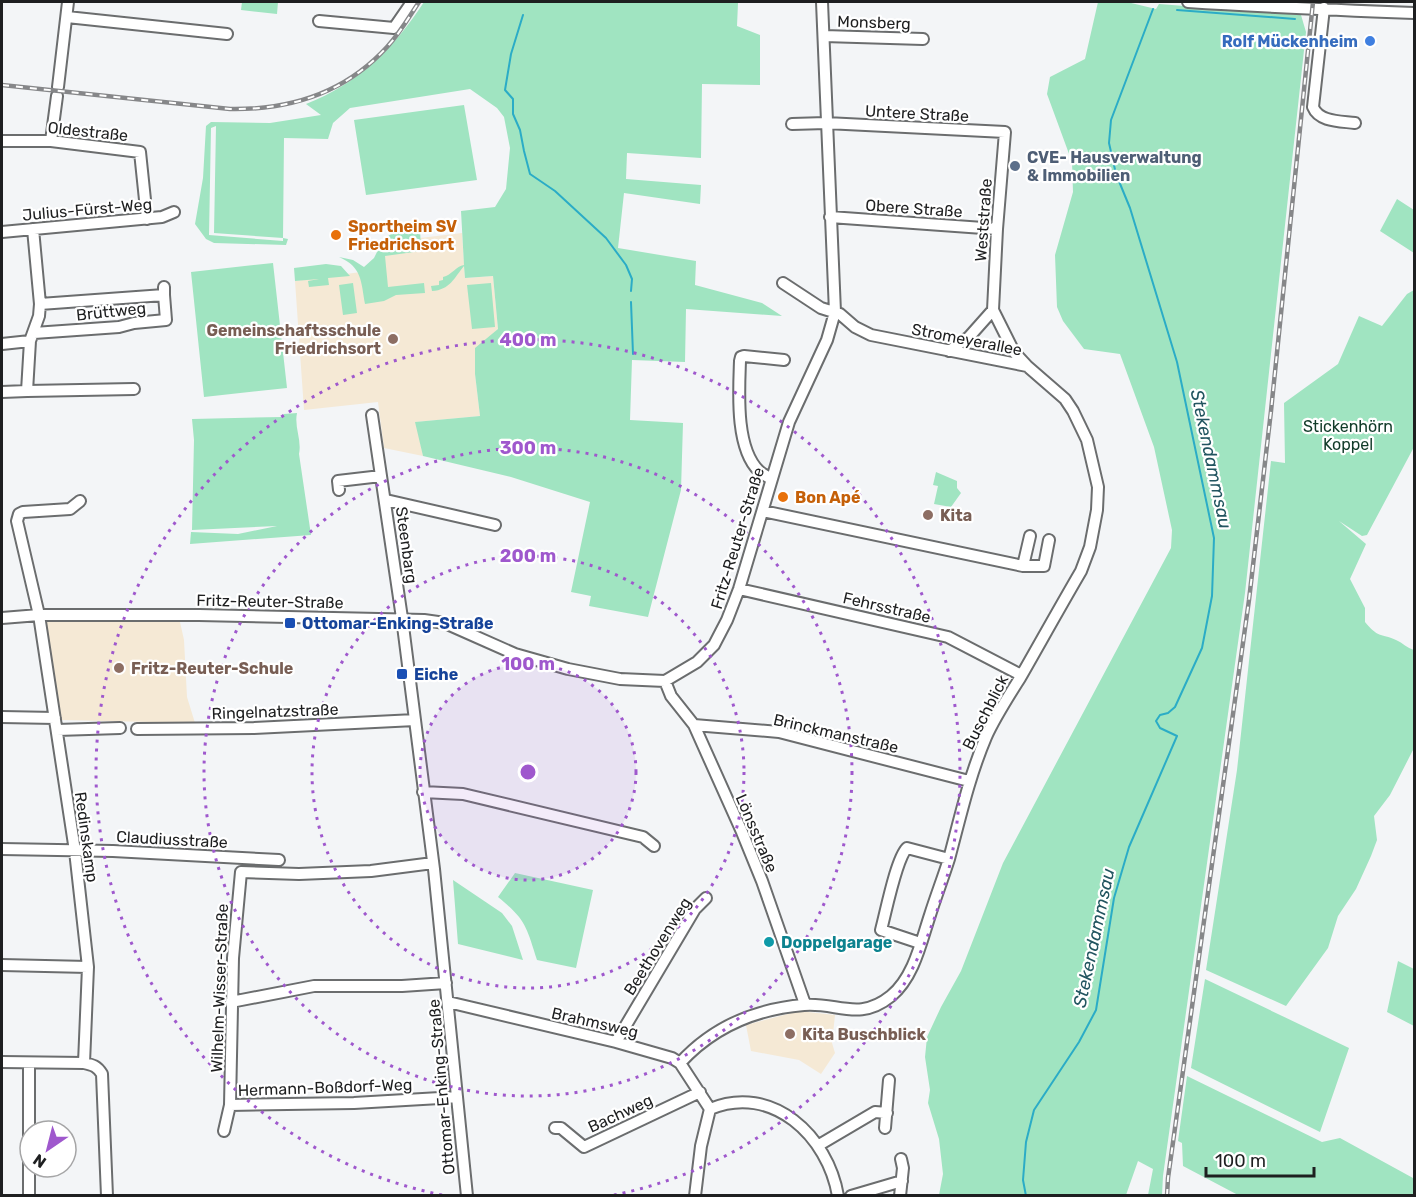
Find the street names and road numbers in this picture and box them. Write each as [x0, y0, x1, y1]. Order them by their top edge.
street label: Monsberg [837, 12, 911, 33]
street label: Untere Straße [864, 101, 970, 126]
street label: Oldestraße [47, 118, 129, 145]
street label: Weststraße [971, 178, 996, 262]
street label: Julius-Fürst-Weg [21, 194, 153, 225]
street label: Obere Straße [865, 196, 963, 221]
street label: Brüttweg [75, 298, 147, 325]
street label: Stromeyerallee [910, 319, 1024, 360]
street label: Fritz-Reuter-Straße [707, 465, 768, 611]
street label: Steenbarg [392, 505, 421, 585]
street label: Fehrsstraße [841, 588, 933, 627]
street label: Fritz-Reuter-Straße [196, 591, 344, 612]
street label: Buschblick [958, 671, 1013, 753]
street label: Ringelnatzstraße [211, 700, 339, 723]
street label: Brinckmanstraße [772, 710, 900, 757]
street label: Redinskamp [71, 791, 102, 884]
street label: Lönsstraße [731, 791, 782, 875]
street label: Claudiusstraße [116, 827, 228, 852]
street label: Beethovenweg [620, 894, 695, 999]
street label: Wilhelm-Wisser-Straße [207, 903, 232, 1073]
street label: Ottomar-Enking-Straße [424, 998, 459, 1176]
street label: Brahmsweg [550, 1003, 640, 1042]
street label: Hermann-Boßdorf-Weg [237, 1075, 413, 1100]
street label: Bachweg [585, 1090, 656, 1137]

